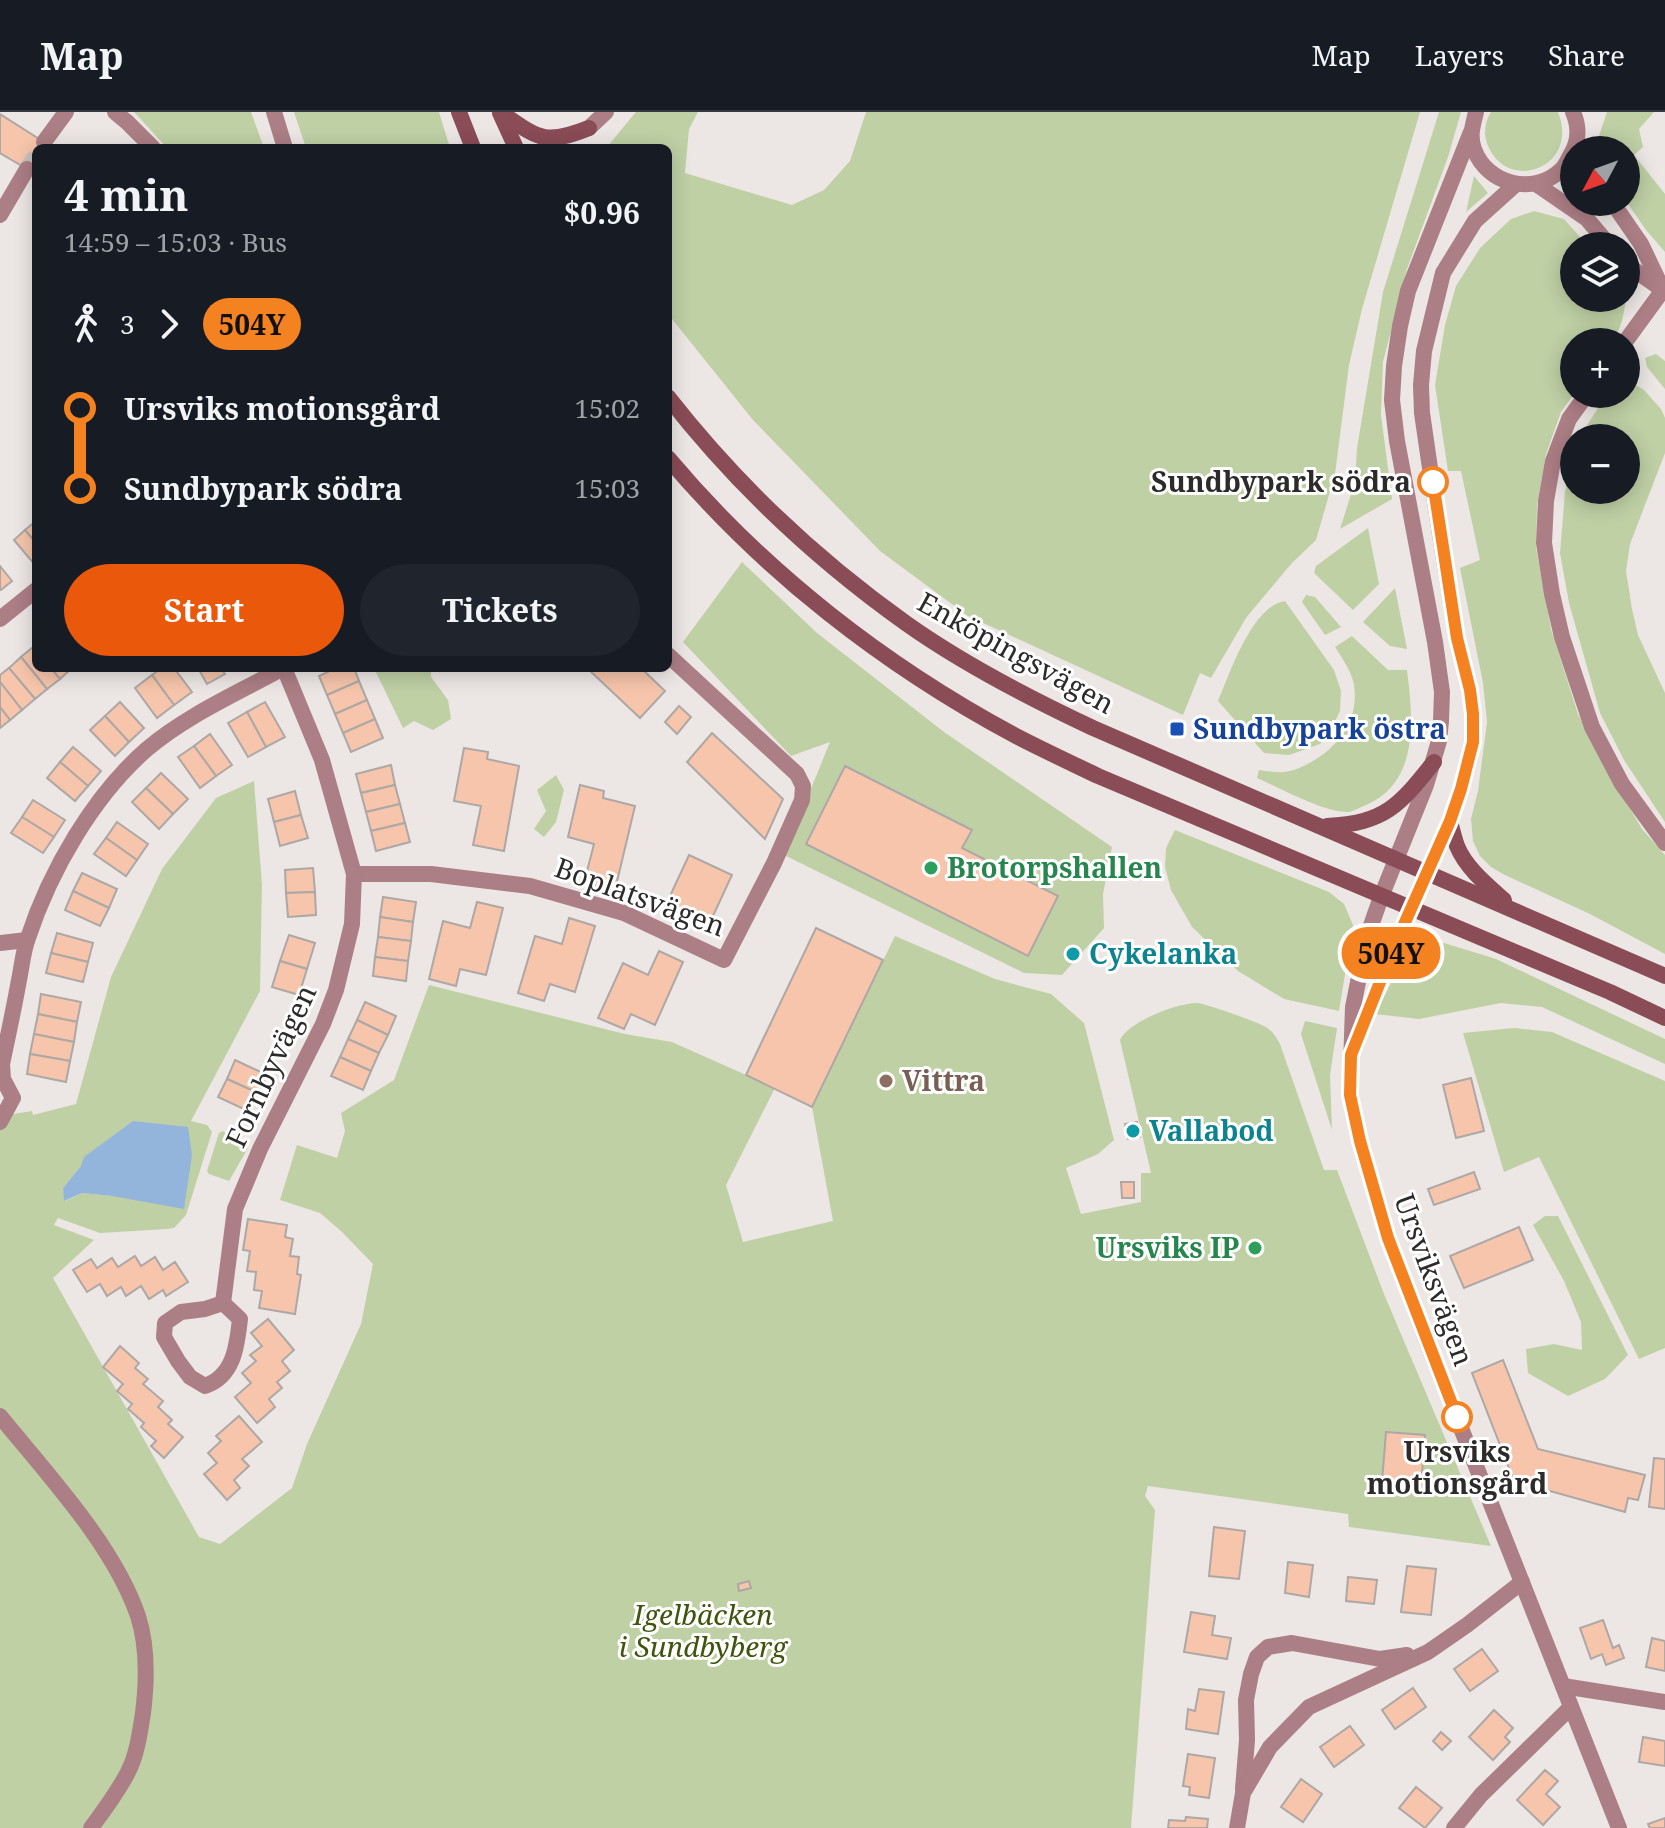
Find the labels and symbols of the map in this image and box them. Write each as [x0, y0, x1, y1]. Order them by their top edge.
north arrow [1560, 136, 1640, 216]
place label: Sundbypark södra [1151, 462, 1411, 500]
marker: Sundbypark södra [1418, 467, 1448, 497]
street label: Enköpingsvägen [911, 582, 1122, 722]
place label: Sundbypark östra [1193, 709, 1446, 747]
marker: Sundbypark östra [1168, 720, 1186, 738]
street label: Boplatsvägen [550, 848, 731, 944]
place label: Brotorpshallen [947, 848, 1162, 886]
marker: Brotorpshallen [922, 859, 940, 877]
line badge: 504Y [1335, 927, 1447, 979]
place label: Cykelanka [1089, 934, 1237, 972]
marker: Cykelanka [1064, 945, 1082, 963]
street label: Fornbyvägen [216, 978, 324, 1153]
place label: Vittra [902, 1061, 985, 1099]
marker: Vittra [877, 1072, 895, 1090]
place label: Vallabod [1149, 1111, 1274, 1149]
marker: Vallabod [1124, 1122, 1142, 1140]
street label: Ursviksvägen [1386, 1189, 1484, 1371]
place label: Ursviks IP [1095, 1228, 1239, 1266]
marker: Ursviks IP [1246, 1239, 1264, 1257]
marker: Ursviks motionsgård [1442, 1402, 1472, 1432]
place label: Ursviks motionsgård [1367, 1432, 1547, 1502]
park label: Igelbäcken i Sundbyberg [619, 1595, 789, 1665]

